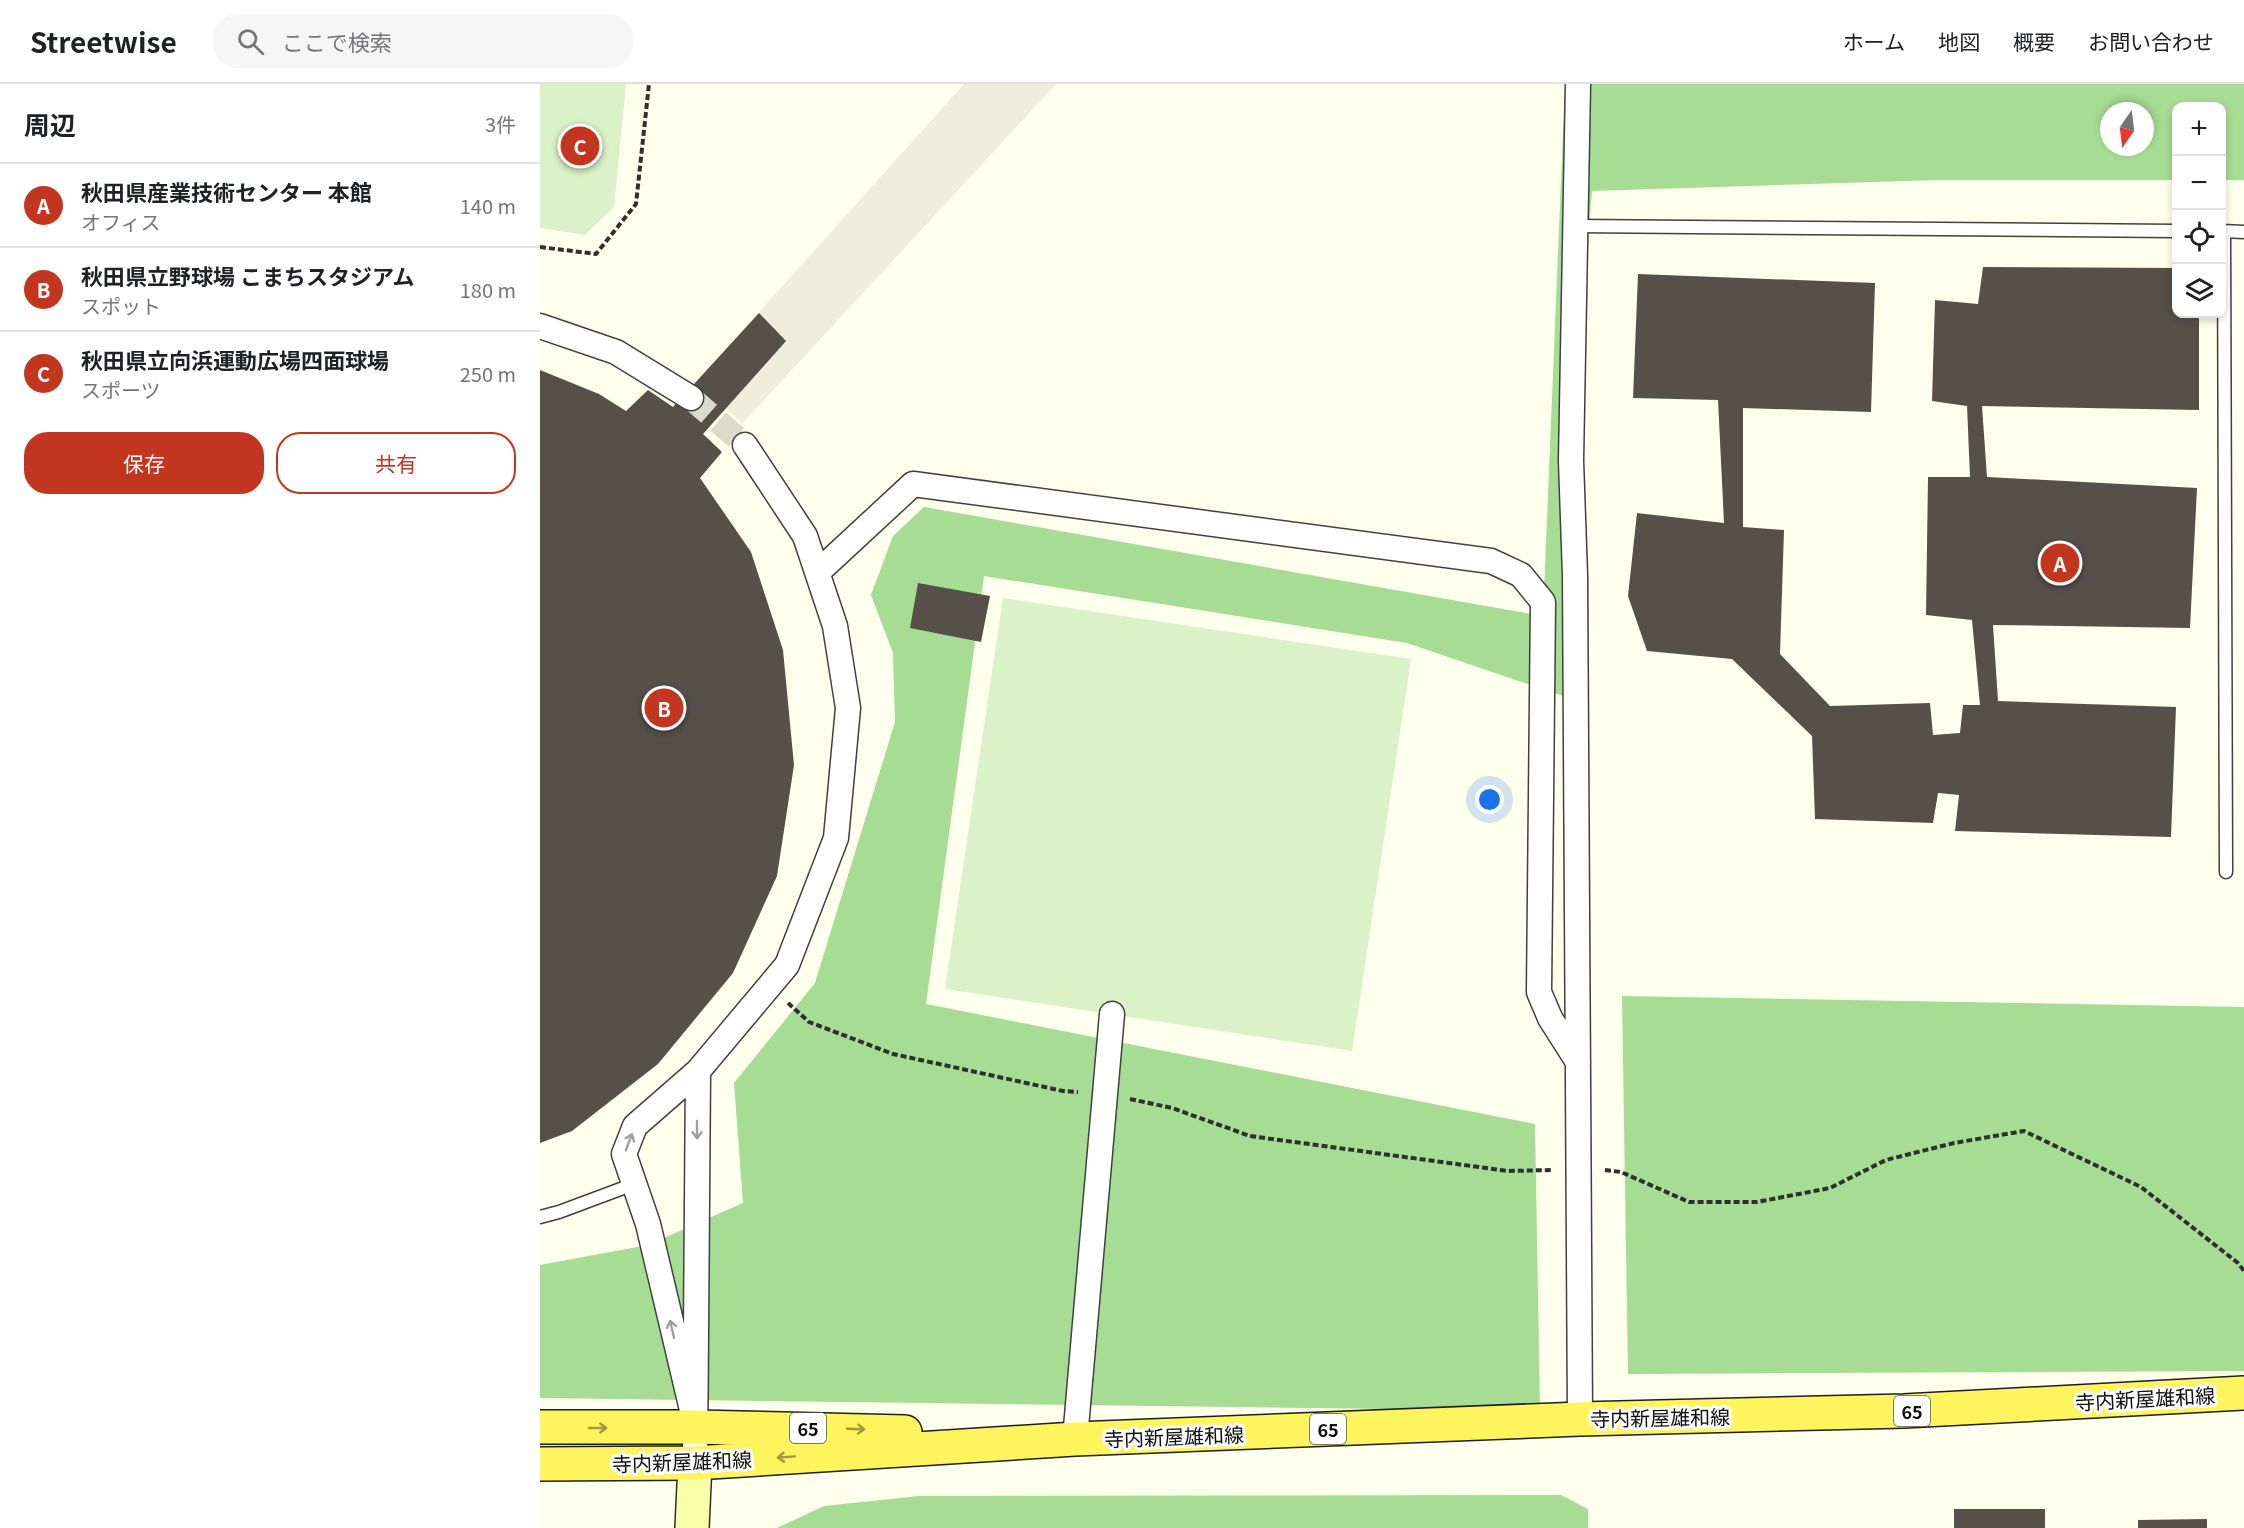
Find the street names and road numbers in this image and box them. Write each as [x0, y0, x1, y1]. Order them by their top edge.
street label: 寺内新屋雄和線 [2074, 1380, 2216, 1416]
road number: 65 [1894, 1396, 1930, 1426]
street label: 寺内新屋雄和線 [1590, 1401, 1730, 1433]
road number: 65 [790, 1413, 826, 1443]
road number: 65 [1310, 1414, 1346, 1444]
street label: 寺内新屋雄和線 [1104, 1419, 1244, 1453]
street label: 寺内新屋雄和線 [612, 1444, 752, 1478]

